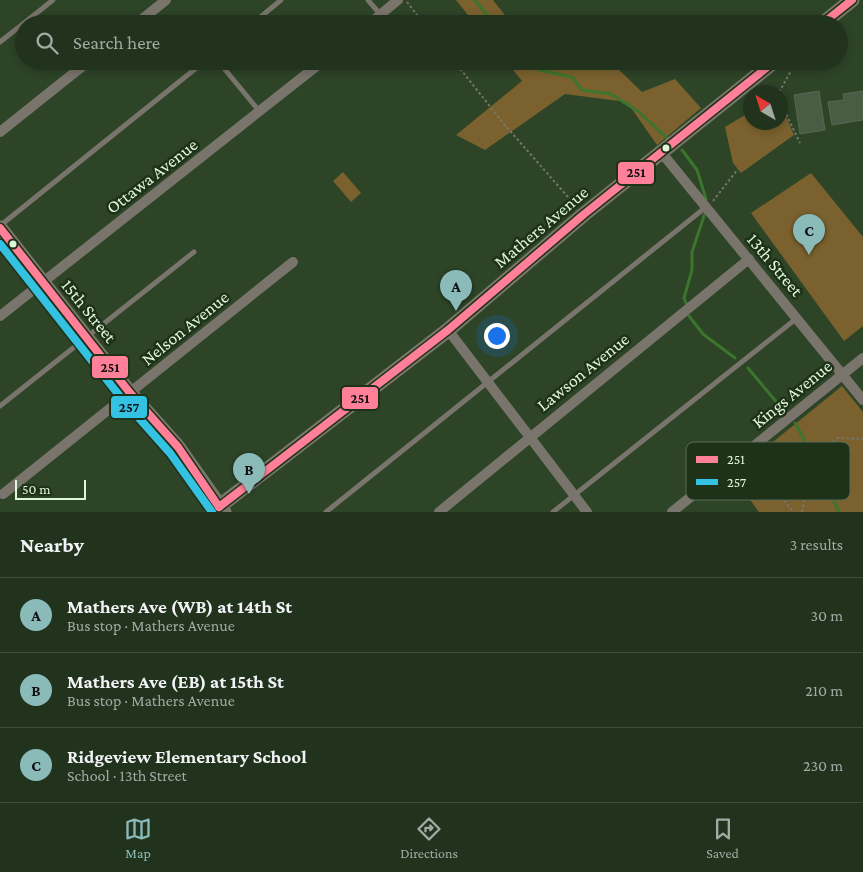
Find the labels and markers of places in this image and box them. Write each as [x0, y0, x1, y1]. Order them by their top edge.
unlabelled marker [661, 143, 671, 153]
pin: C [793, 214, 825, 255]
unlabelled marker [8, 239, 18, 249]
pin: A [440, 270, 472, 311]
pin: B [233, 453, 265, 494]

